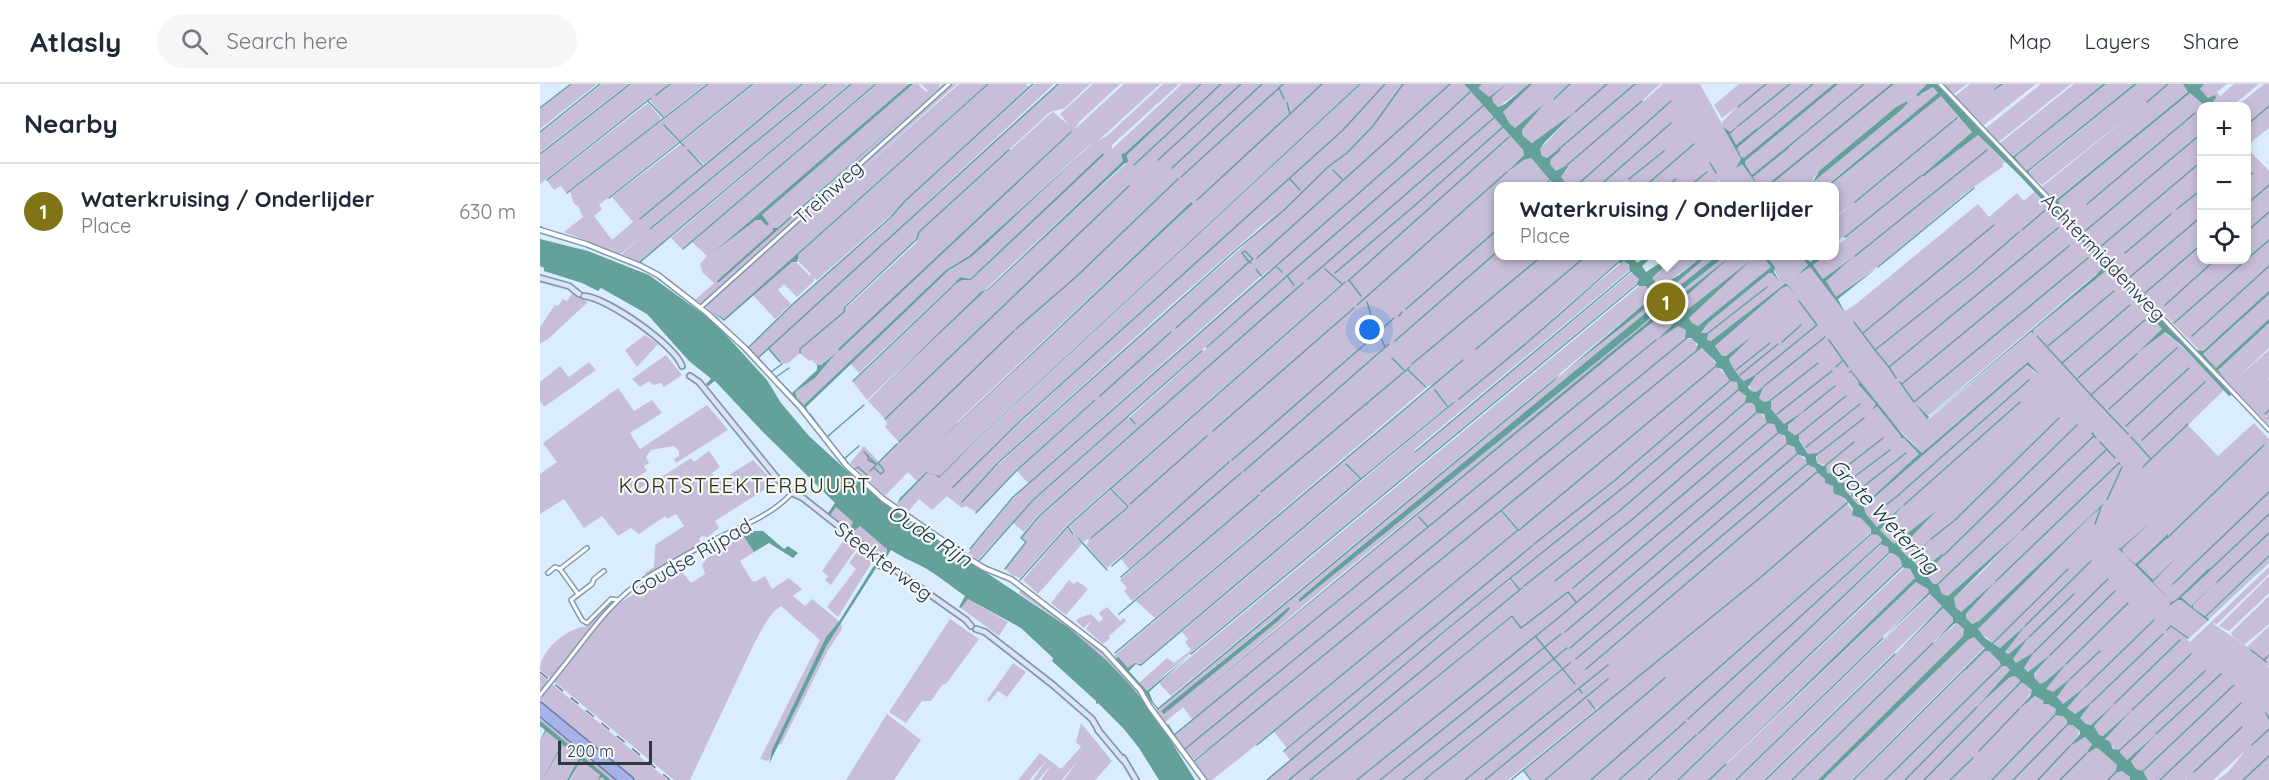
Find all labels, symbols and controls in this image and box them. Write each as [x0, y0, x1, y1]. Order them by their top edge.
search box [157, 14, 577, 68]
text: Atlasly [30, 24, 121, 59]
icon: search [178, 25, 211, 58]
text: Search here [226, 27, 348, 55]
text: Map [2009, 28, 2052, 54]
text: Layers [2085, 28, 2150, 54]
text: Share [2183, 28, 2239, 54]
map controls [2197, 102, 2251, 264]
button: + [2197, 102, 2251, 156]
text: Nearby [24, 107, 118, 140]
street label: Treinweg [788, 155, 868, 229]
button: − [2197, 156, 2251, 210]
popup [1494, 182, 1839, 260]
text: Waterkruising / Onderlijder [81, 185, 374, 213]
street label: Achtermiddenweg [2036, 188, 2172, 326]
text: Waterkruising / Onderlijder [1520, 195, 1813, 223]
text: 1 [40, 199, 47, 224]
text: 630 m [459, 199, 516, 224]
button: locate [2197, 210, 2251, 264]
text: Place [81, 213, 131, 238]
text: Place [1520, 223, 1570, 248]
pin: 1 [1646, 280, 1686, 324]
your location [1355, 315, 1384, 344]
water label: Grote Wetering [1825, 453, 1946, 580]
district label: KORTSTEEKTERBUURT [619, 472, 871, 498]
water label: Oude Rijn [883, 498, 978, 572]
street label: Goudse Rijpad [626, 512, 756, 602]
street label: Steekterweg [830, 516, 938, 606]
scale bar [558, 738, 652, 766]
text: 200 m [567, 741, 614, 761]

